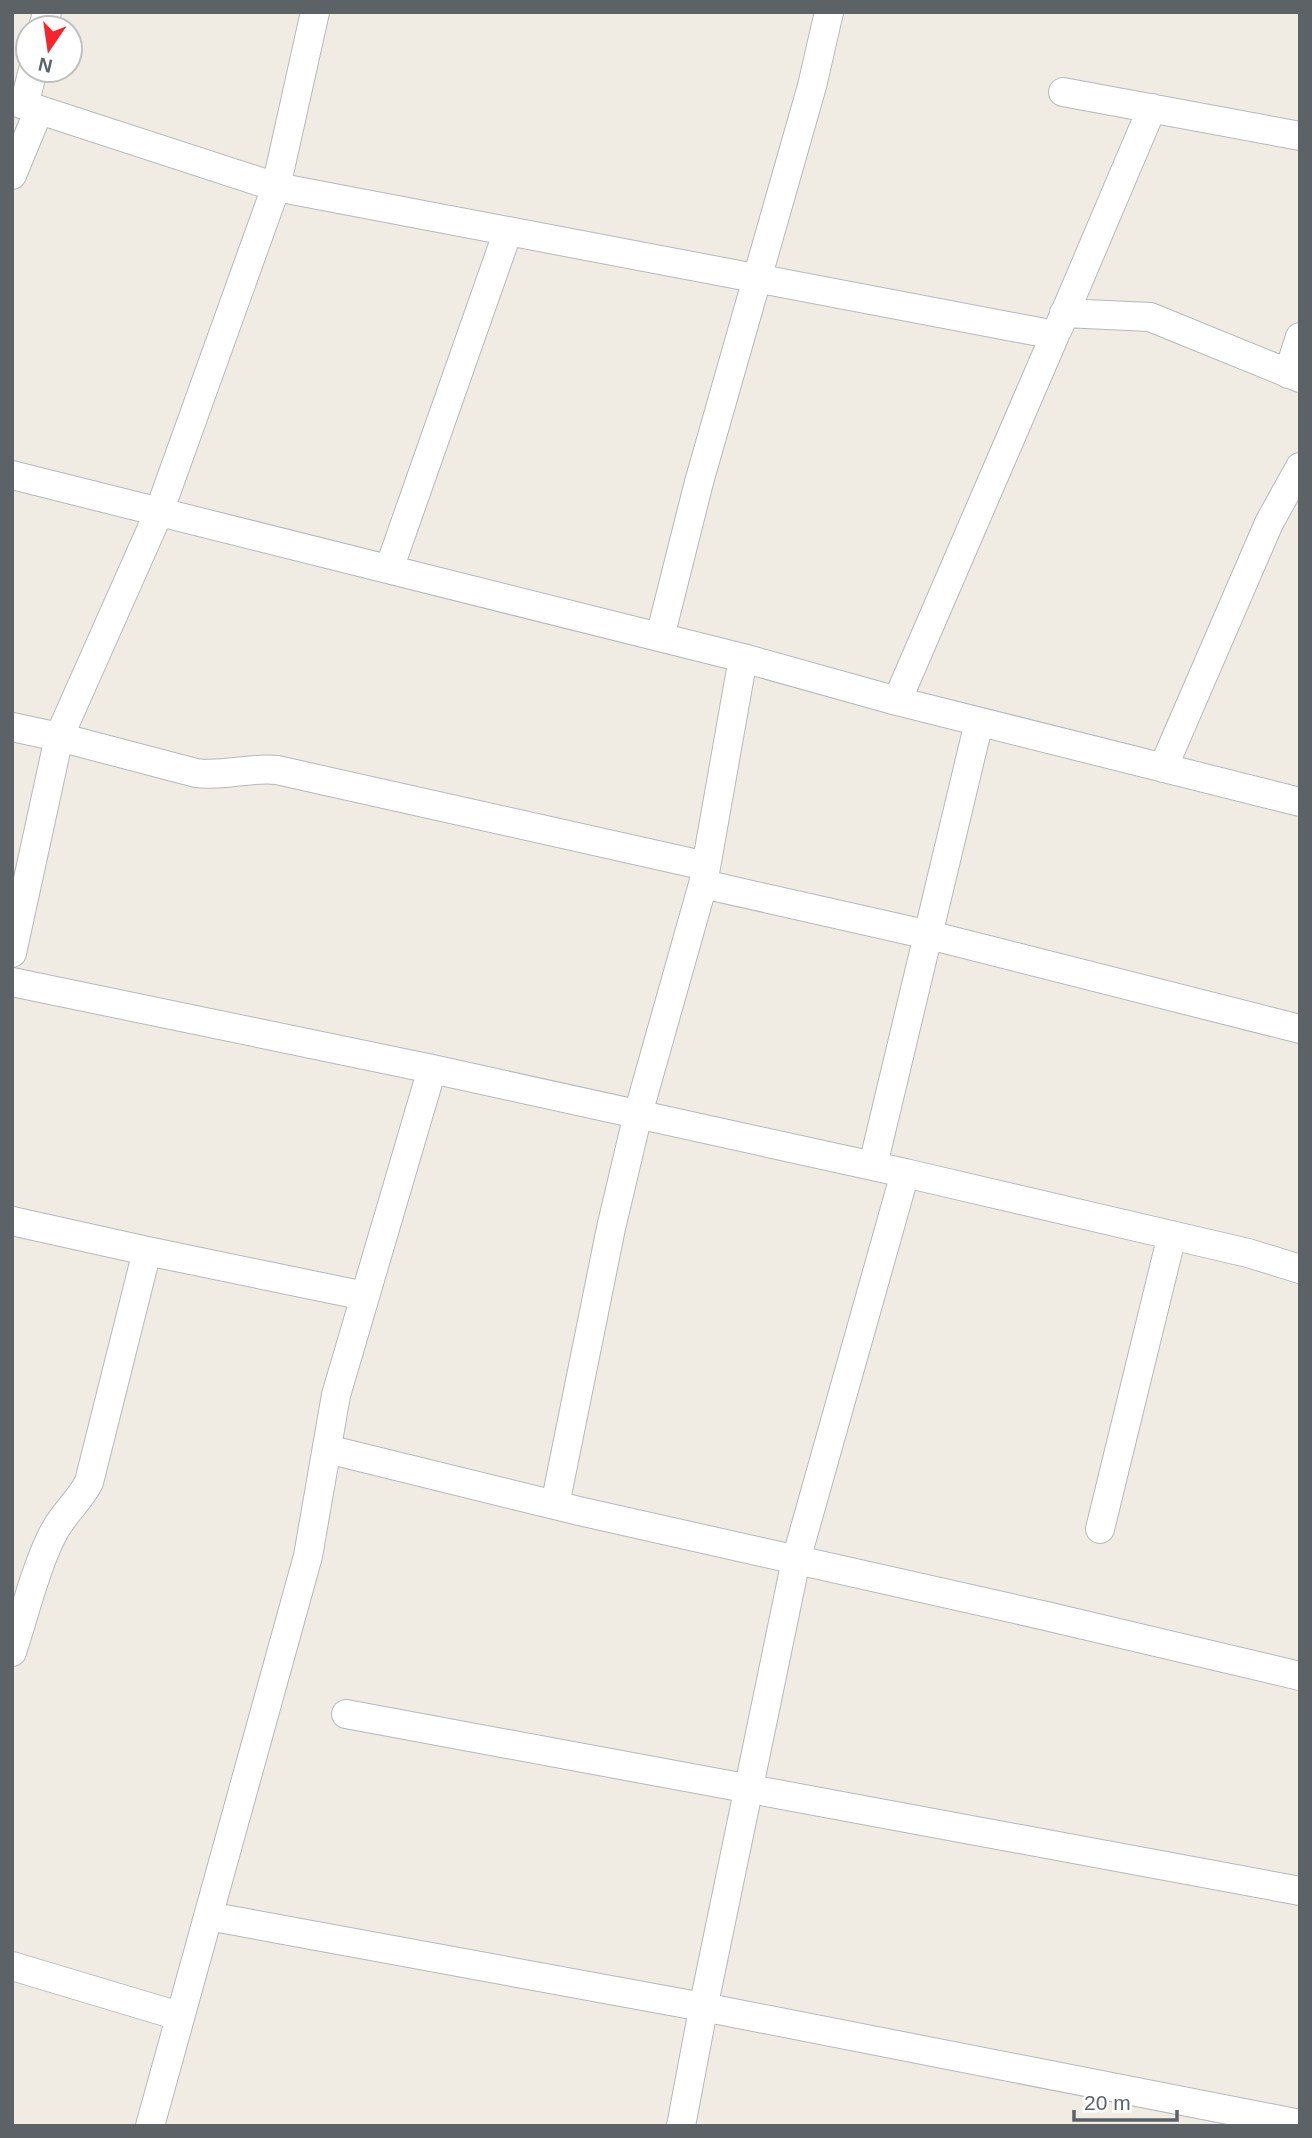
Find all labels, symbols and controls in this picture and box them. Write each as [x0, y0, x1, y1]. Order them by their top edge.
north arrow [14, 14, 84, 84]
text: N [36, 53, 54, 77]
scale bar [1074, 2078, 1177, 2122]
text: 20 m [1084, 2091, 1131, 2114]

